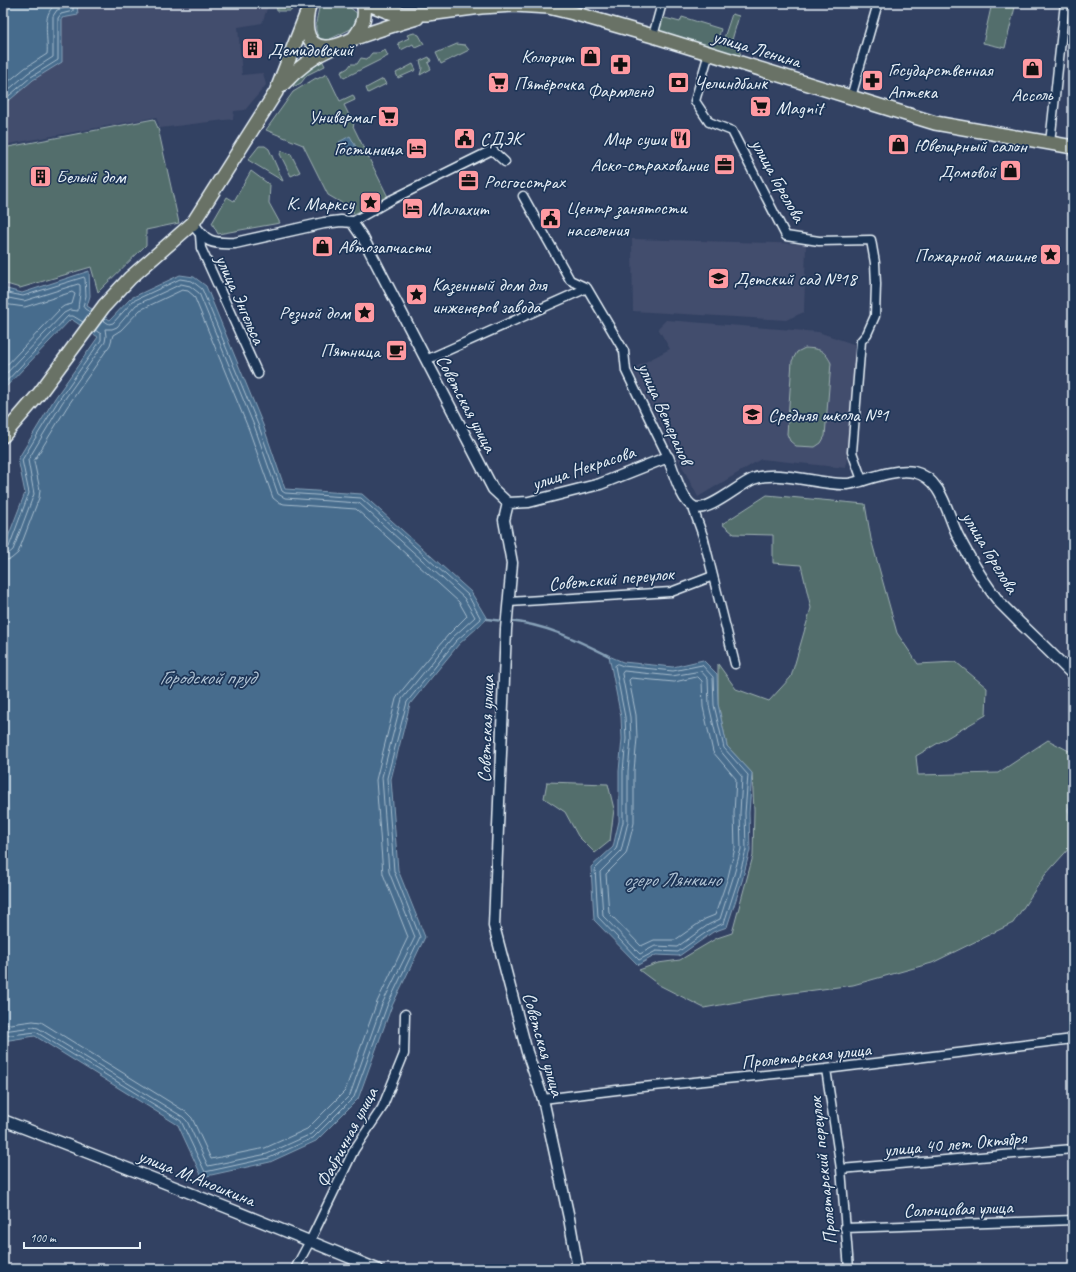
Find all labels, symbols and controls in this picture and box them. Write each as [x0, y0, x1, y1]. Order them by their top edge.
street label: улица Ленина [709, 24, 806, 74]
building icon: Демидовский [240, 36, 266, 62]
place label: Демидовский [268, 38, 355, 62]
shop icon: Колорит [577, 43, 603, 69]
place label: Колорит [521, 45, 575, 69]
pharmacy icon: Фармленд [607, 52, 633, 78]
shop icon: Ассоль [1019, 56, 1045, 82]
place label: Государственная Аптека [888, 58, 994, 104]
pharmacy icon: Государственная Аптека [860, 67, 886, 93]
bank icon: Челиндбанк [666, 69, 692, 95]
supermarket icon: Пятёрочка [485, 70, 511, 96]
place label: Челиндбанк [694, 71, 768, 95]
place label: Пятёрочка [514, 72, 585, 96]
place label: Фармленд [587, 79, 655, 103]
place label: Ассоль [1011, 83, 1055, 107]
supermarket icon: Magnit [747, 94, 773, 120]
place label: Magnit [776, 96, 826, 120]
supermarket icon: Универмаг [376, 103, 402, 129]
place label: Универмаг [309, 105, 377, 129]
public building icon: СДЭК [451, 125, 477, 151]
restaurant icon: Мир суши [668, 125, 694, 151]
place label: СДЭК [480, 127, 525, 151]
place label: Мир суши [603, 127, 668, 151]
shop icon: Ювелирный салон [885, 132, 911, 158]
street label: улица Горелова [745, 134, 812, 228]
place label: Ювелирный салон [914, 134, 1028, 158]
hotel icon: Гостиница [404, 135, 430, 161]
place label: Гостиница [334, 137, 404, 161]
office icon: Аско-страхование [711, 151, 737, 177]
place label: Аско-страхование [590, 153, 710, 177]
shop icon: Домовой [998, 158, 1024, 184]
place label: Домовой [939, 160, 997, 184]
building icon: Белый дом [28, 163, 54, 189]
place label: Белый дом [56, 165, 127, 189]
office icon: Росгосстрах [456, 168, 482, 194]
place label: Росгосстрах [484, 170, 566, 194]
place icon: К. Марксу [357, 190, 383, 216]
place label: К. Марксу [287, 192, 356, 216]
hotel icon: Малахит [400, 195, 426, 221]
place label: Центр занятости населения [566, 196, 688, 242]
place label: Малахит [428, 197, 490, 221]
public building icon: Центр занятости населения [538, 205, 564, 231]
shop icon: Автозапчасти [310, 233, 336, 259]
place label: Автозапчасти [338, 235, 431, 259]
place icon: Пожарной машине [1038, 242, 1064, 268]
place label: Пожарной машине [915, 244, 1038, 268]
street label: улица Энгельса [209, 250, 271, 349]
school or university icon: Детский сад №18 [706, 265, 732, 291]
place label: Детский сад №18 [734, 267, 859, 291]
place label: Казенный дом для инженеров завода [432, 273, 548, 319]
place icon: Казенный дом для инженеров завода [403, 282, 429, 308]
place icon: Резной дом [352, 299, 378, 325]
place label: Резной дом [279, 301, 352, 325]
cafe icon: Пятница [383, 337, 409, 363]
place label: Пятница [320, 339, 382, 363]
street label: Советская улица [430, 351, 503, 458]
street label: улица Ветеранов [632, 358, 700, 472]
school or university icon: Средняя школа №1 [740, 401, 766, 427]
place label: Средняя школа №1 [768, 403, 890, 427]
street label: улица Некрасова [528, 439, 640, 496]
street label: улица Горелова [956, 506, 1025, 599]
street label: Советский переулок [548, 561, 676, 596]
water label: Городской пруд [159, 665, 259, 690]
street label: Советская улица [472, 673, 500, 783]
water label: озеро Лянкино [623, 867, 724, 892]
street label: Советская улица [517, 989, 570, 1101]
street label: Пролетарская улица [740, 1037, 873, 1075]
street label: Фабричная улица [310, 1082, 384, 1192]
street label: Пролетарский переулок [803, 1094, 843, 1246]
street label: улица 40 лет Октября [882, 1126, 1029, 1162]
street label: улица М.Аношкина [134, 1143, 261, 1213]
street label: Солонцовая улица [903, 1195, 1014, 1223]
scale bar [24, 1224, 140, 1250]
text: 100 m [30, 1230, 57, 1246]

